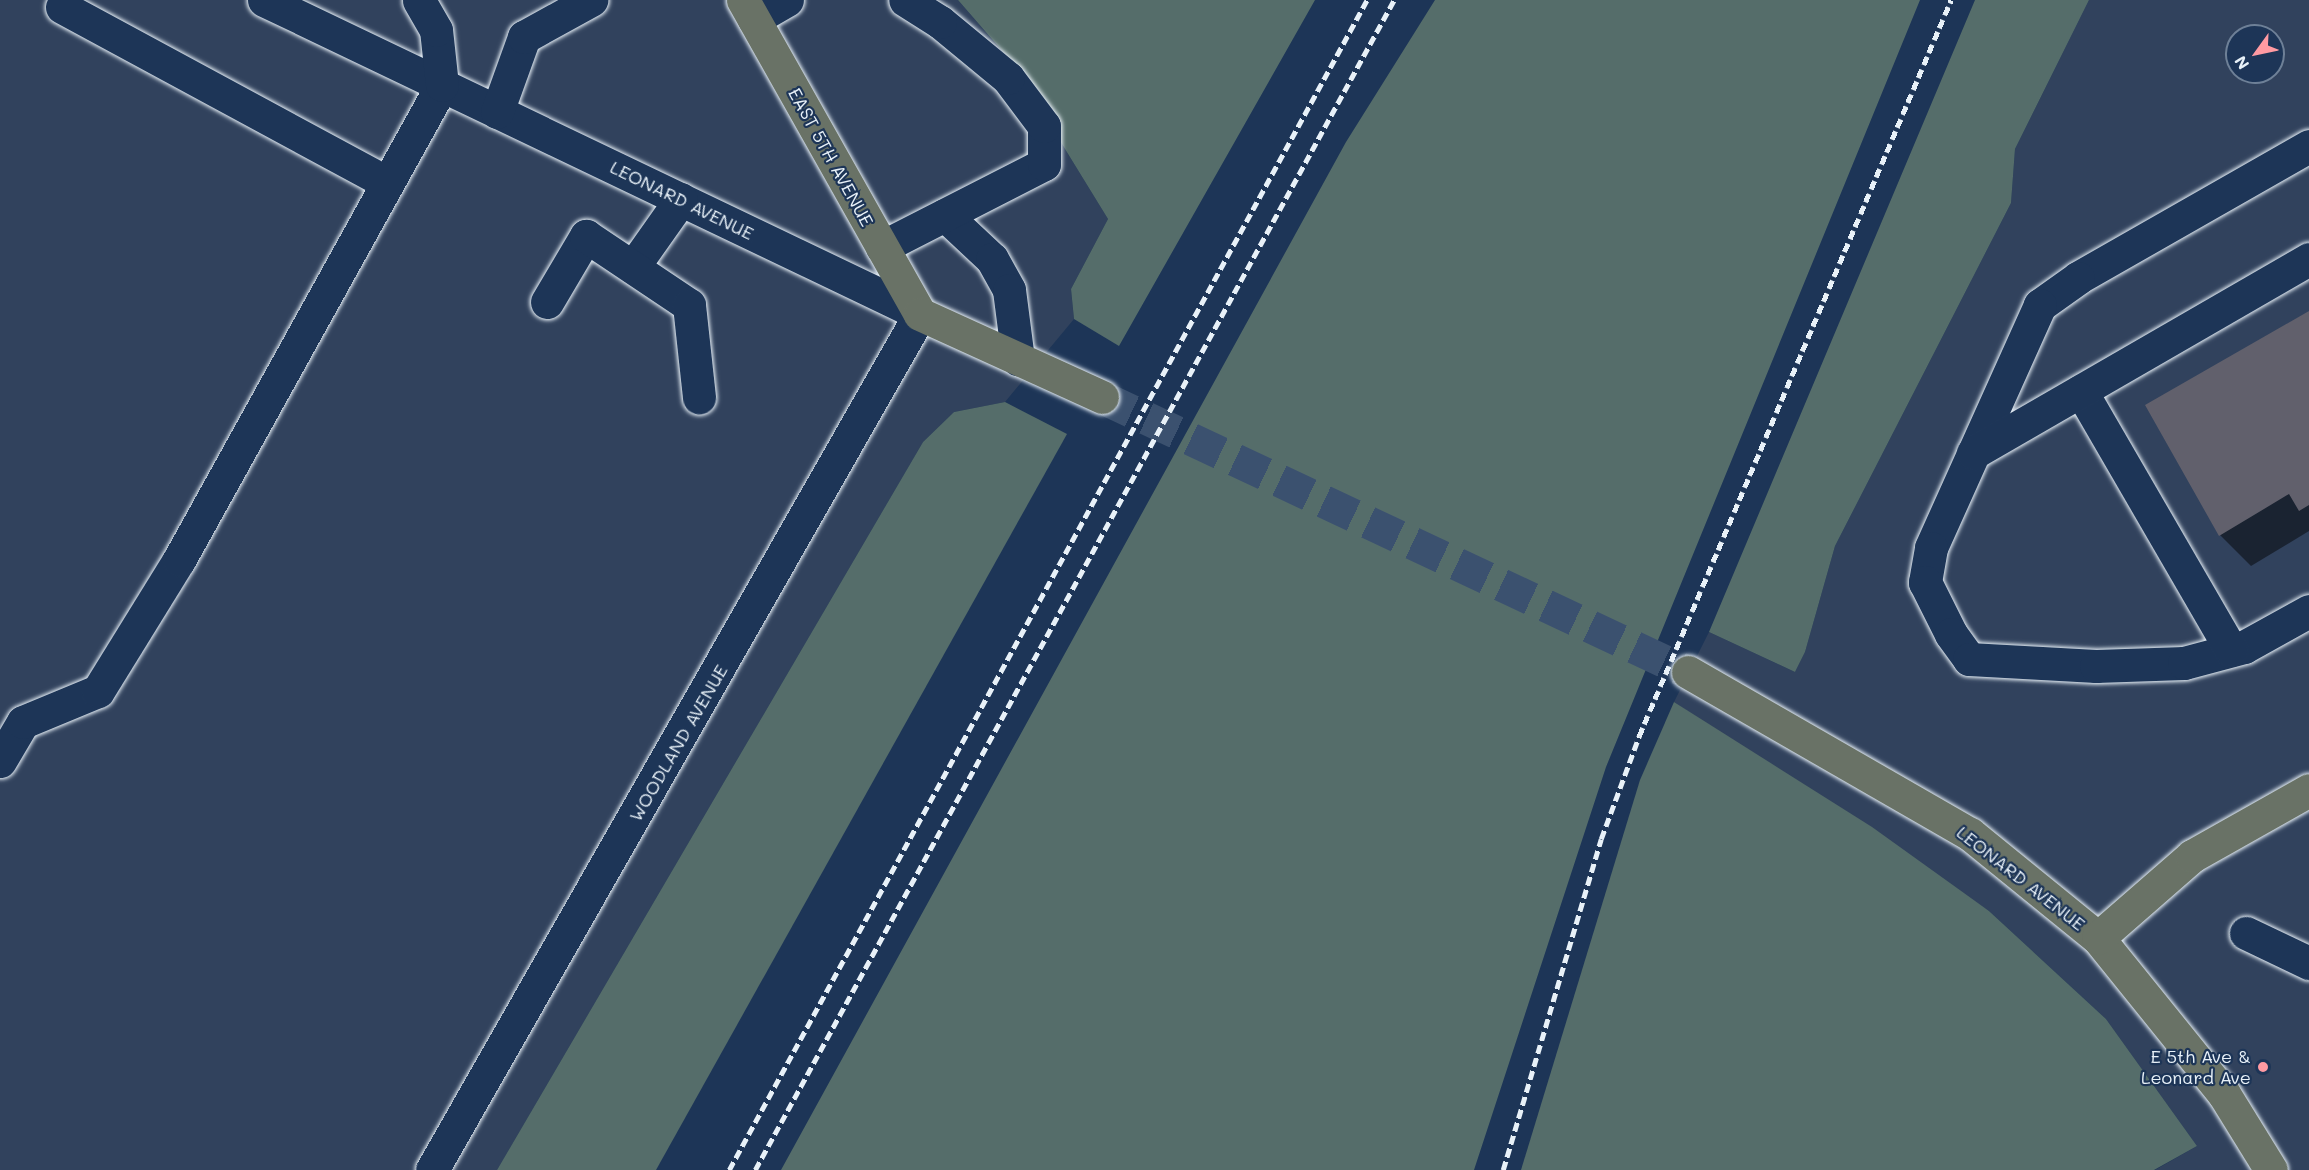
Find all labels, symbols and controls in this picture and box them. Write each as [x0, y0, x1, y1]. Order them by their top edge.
north arrow [2225, 24, 2285, 84]
text: N [2229, 52, 2253, 74]
street label: EAST 5TH AVENUE [784, 84, 878, 230]
street label: LEONARD AVENUE [607, 156, 757, 244]
street label: WOODLAND AVENUE [624, 661, 732, 825]
street label: LEONARD AVENUE [1953, 821, 2089, 935]
place label: E 5th Ave & Leonard Ave [2141, 1046, 2251, 1088]
marker: E 5th Ave & Leonard Ave [2256, 1060, 2270, 1074]

